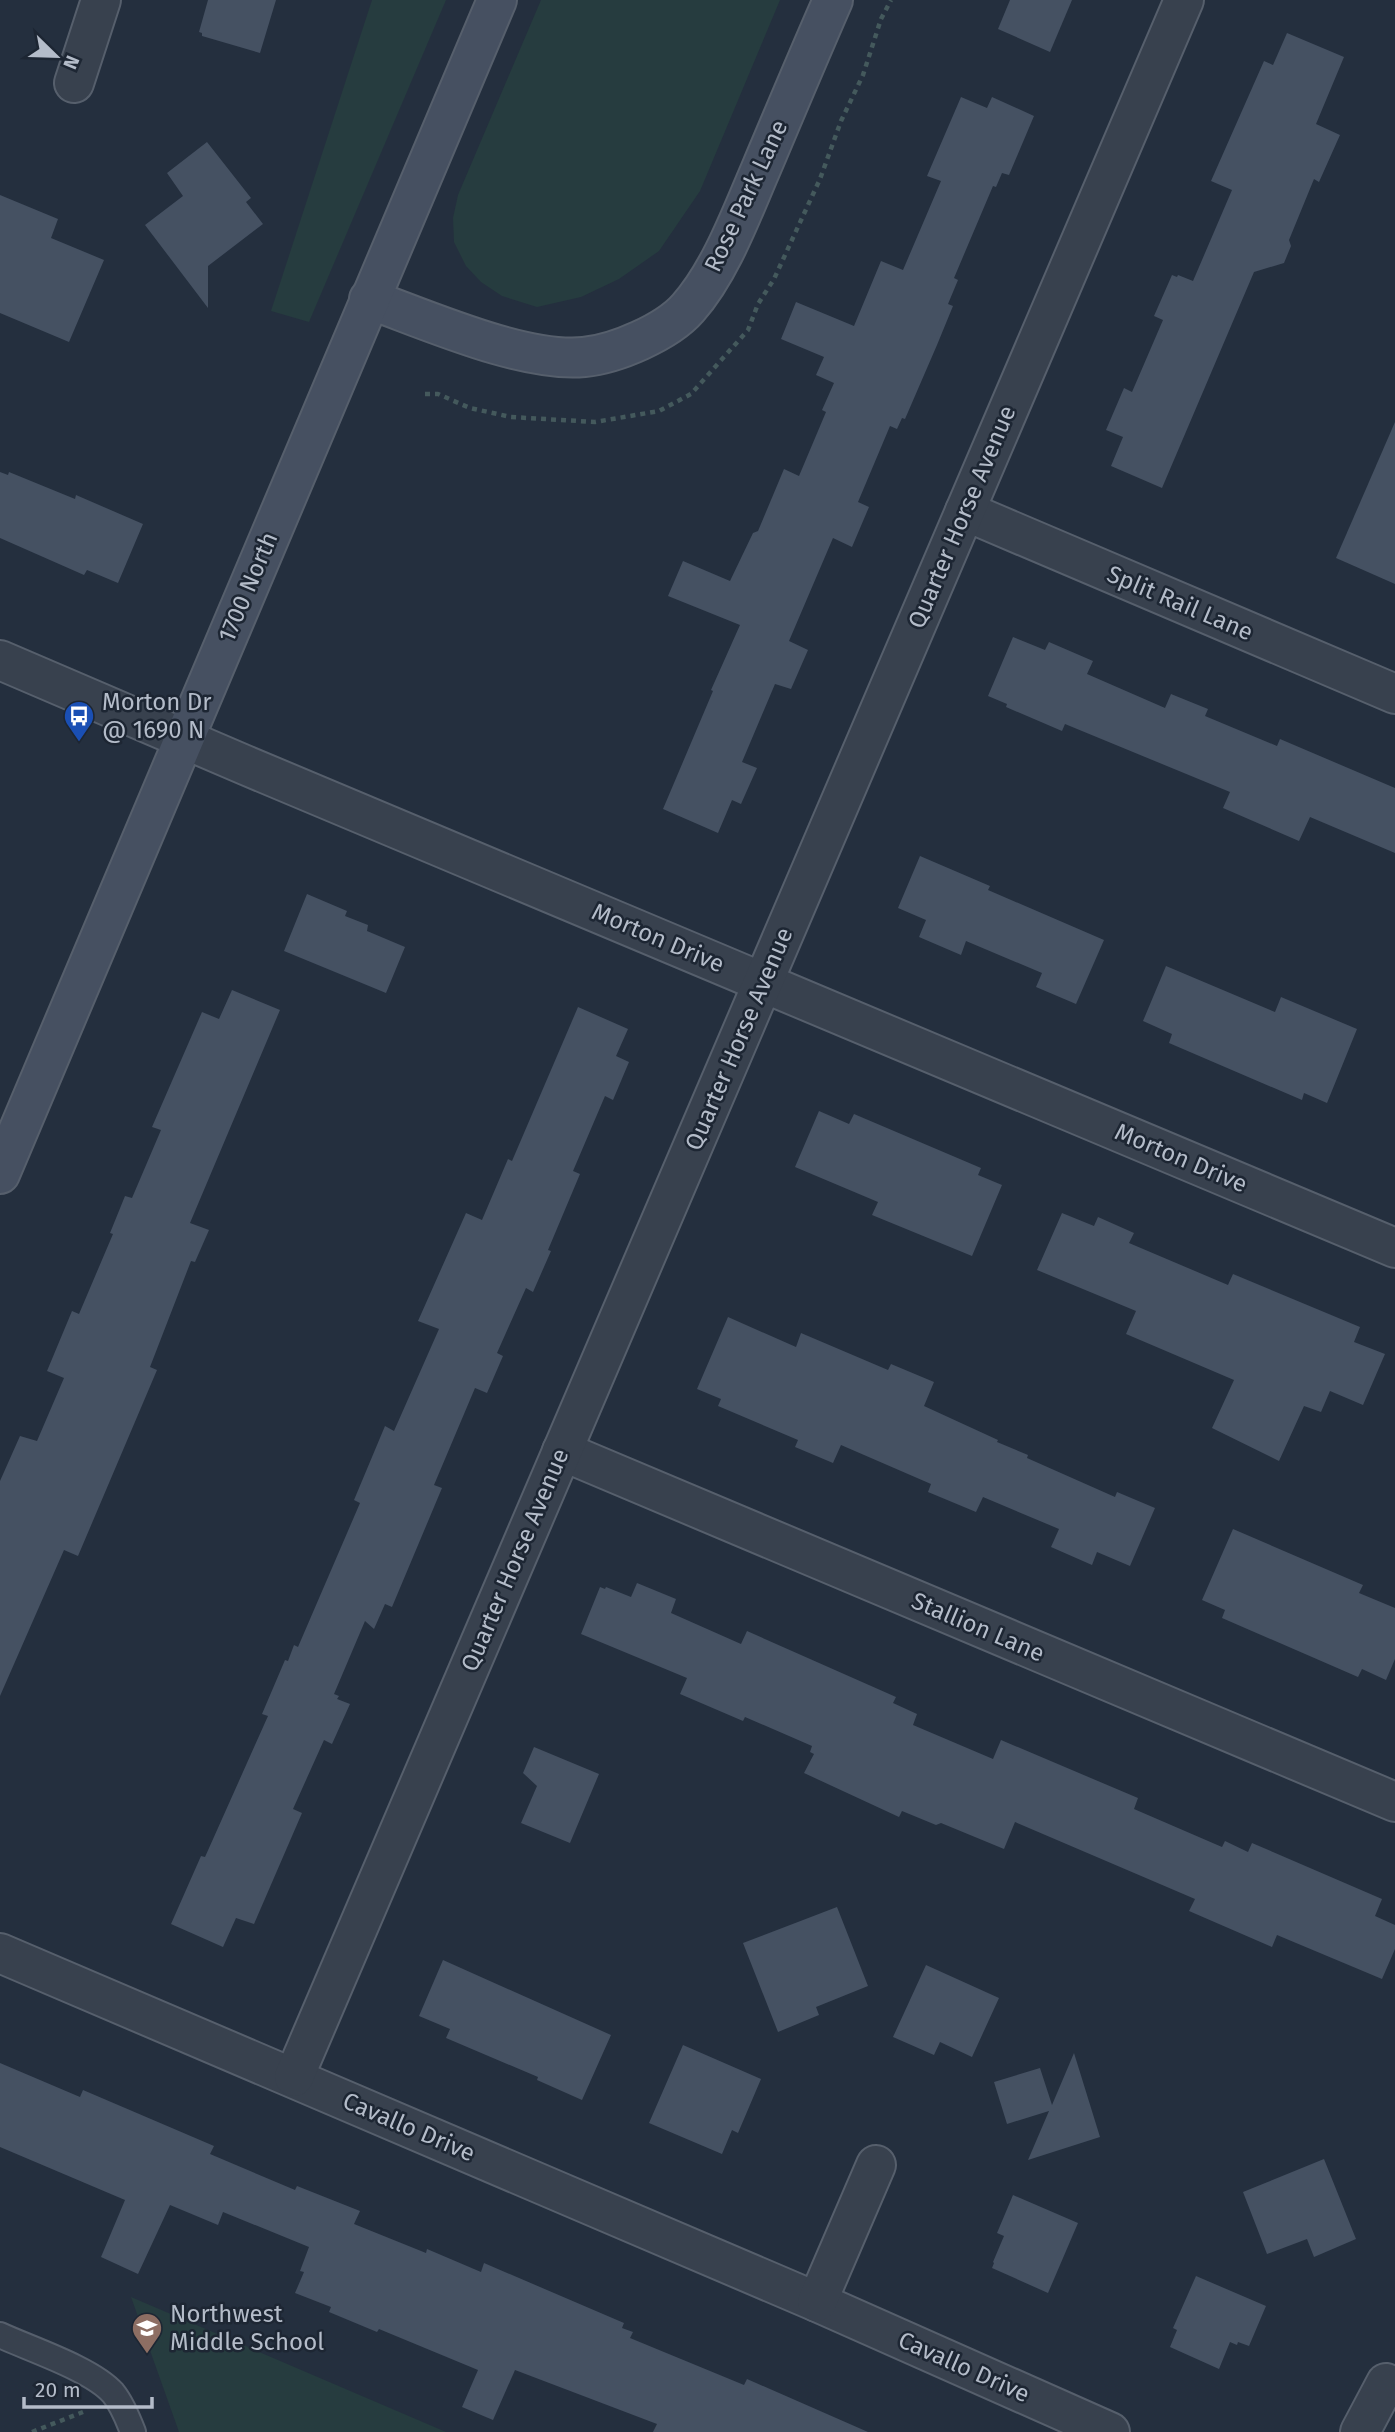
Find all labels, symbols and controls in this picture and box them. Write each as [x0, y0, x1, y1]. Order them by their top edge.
north arrow [21, 21, 91, 91]
text: N [58, 52, 84, 73]
street label: Rose Park Lane [699, 116, 793, 276]
street label: Quarter Horse Avenue [902, 401, 1022, 633]
street label: 1700 North [212, 528, 284, 646]
street label: Split Rail Lane [1103, 560, 1257, 646]
place label: Morton Dr @ 1690 N [102, 688, 212, 744]
bus stop icon: Morton Dr @ 1690 N [62, 699, 96, 743]
street label: Morton Drive [588, 898, 728, 978]
street label: Quarter Horse Avenue [679, 923, 799, 1155]
street label: Morton Drive [1111, 1118, 1251, 1198]
street label: Quarter Horse Avenue [455, 1444, 575, 1676]
street label: Stallion Lane [907, 1586, 1049, 1668]
street label: Cavallo Drive [339, 2087, 479, 2167]
place label: Northwest Middle School [170, 2300, 324, 2356]
school or university icon: Northwest Middle School [130, 2311, 164, 2355]
street label: Cavallo Drive [894, 2326, 1034, 2408]
scale bar [24, 2366, 152, 2410]
text: 20 m [35, 2377, 81, 2403]

